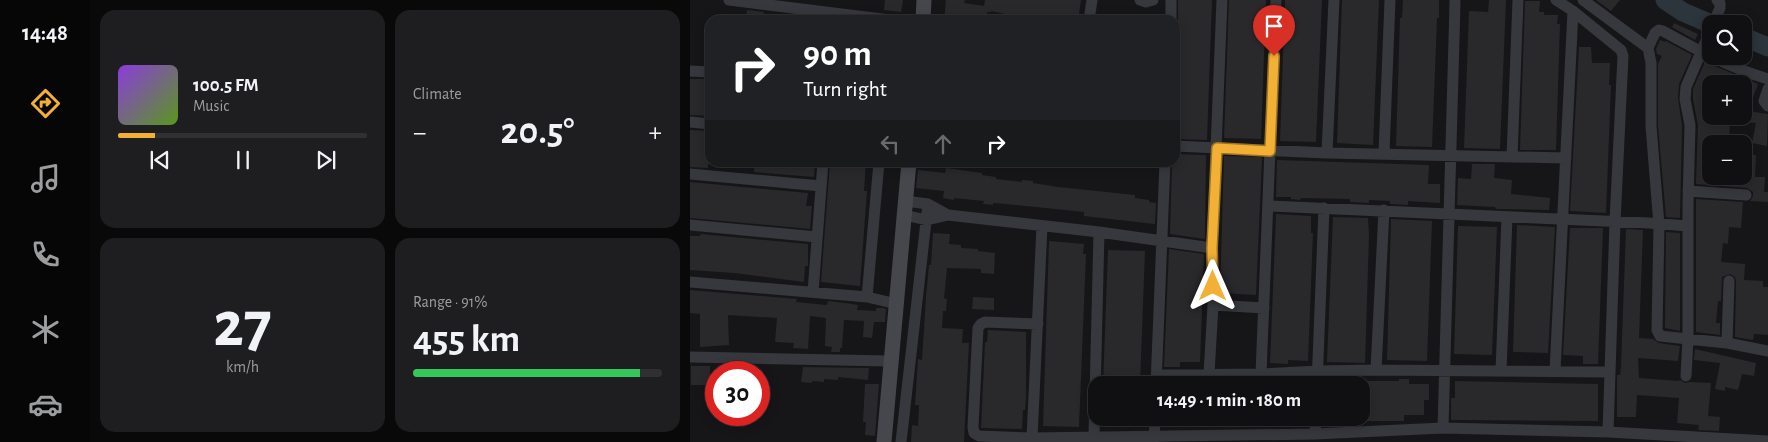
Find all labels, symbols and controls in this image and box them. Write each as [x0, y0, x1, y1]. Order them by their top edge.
pin [1253, 5, 1295, 56]
icon: arrive [1260, 12, 1288, 40]
map controls [1702, 15, 1752, 185]
button: search [1702, 15, 1752, 65]
text: 14:48 [22, 22, 68, 44]
icon: right [720, 35, 785, 100]
text: 90 m [803, 37, 872, 72]
button: + [1702, 75, 1752, 125]
text: 100.5 FM [193, 76, 259, 95]
text: Turn right [803, 78, 887, 100]
icon: directions [28, 86, 63, 121]
text: Climate [413, 86, 462, 102]
text: Music [193, 98, 229, 114]
text: 20.5° [501, 113, 574, 151]
text: − [413, 119, 426, 147]
text: + [649, 119, 662, 147]
icon: left [876, 130, 904, 158]
icon: ahead [929, 130, 957, 158]
icon: right [982, 130, 1010, 158]
button: − [1702, 135, 1752, 185]
icon: previous [146, 146, 174, 174]
icon: pause [229, 146, 257, 174]
icon: next [312, 146, 340, 174]
icon: music [28, 161, 63, 196]
icon: phone [28, 237, 63, 272]
position arrow [1186, 259, 1238, 311]
text: 27 [213, 293, 272, 358]
text: Range · 91% [413, 294, 487, 310]
icon: climate [28, 312, 63, 347]
text: 455 km [413, 321, 520, 359]
text: km/h [226, 359, 259, 375]
speed limit sign: 30 [705, 361, 770, 426]
icon: car [28, 387, 63, 422]
text: 14:49 · 1 min · 180 m [1157, 391, 1301, 410]

